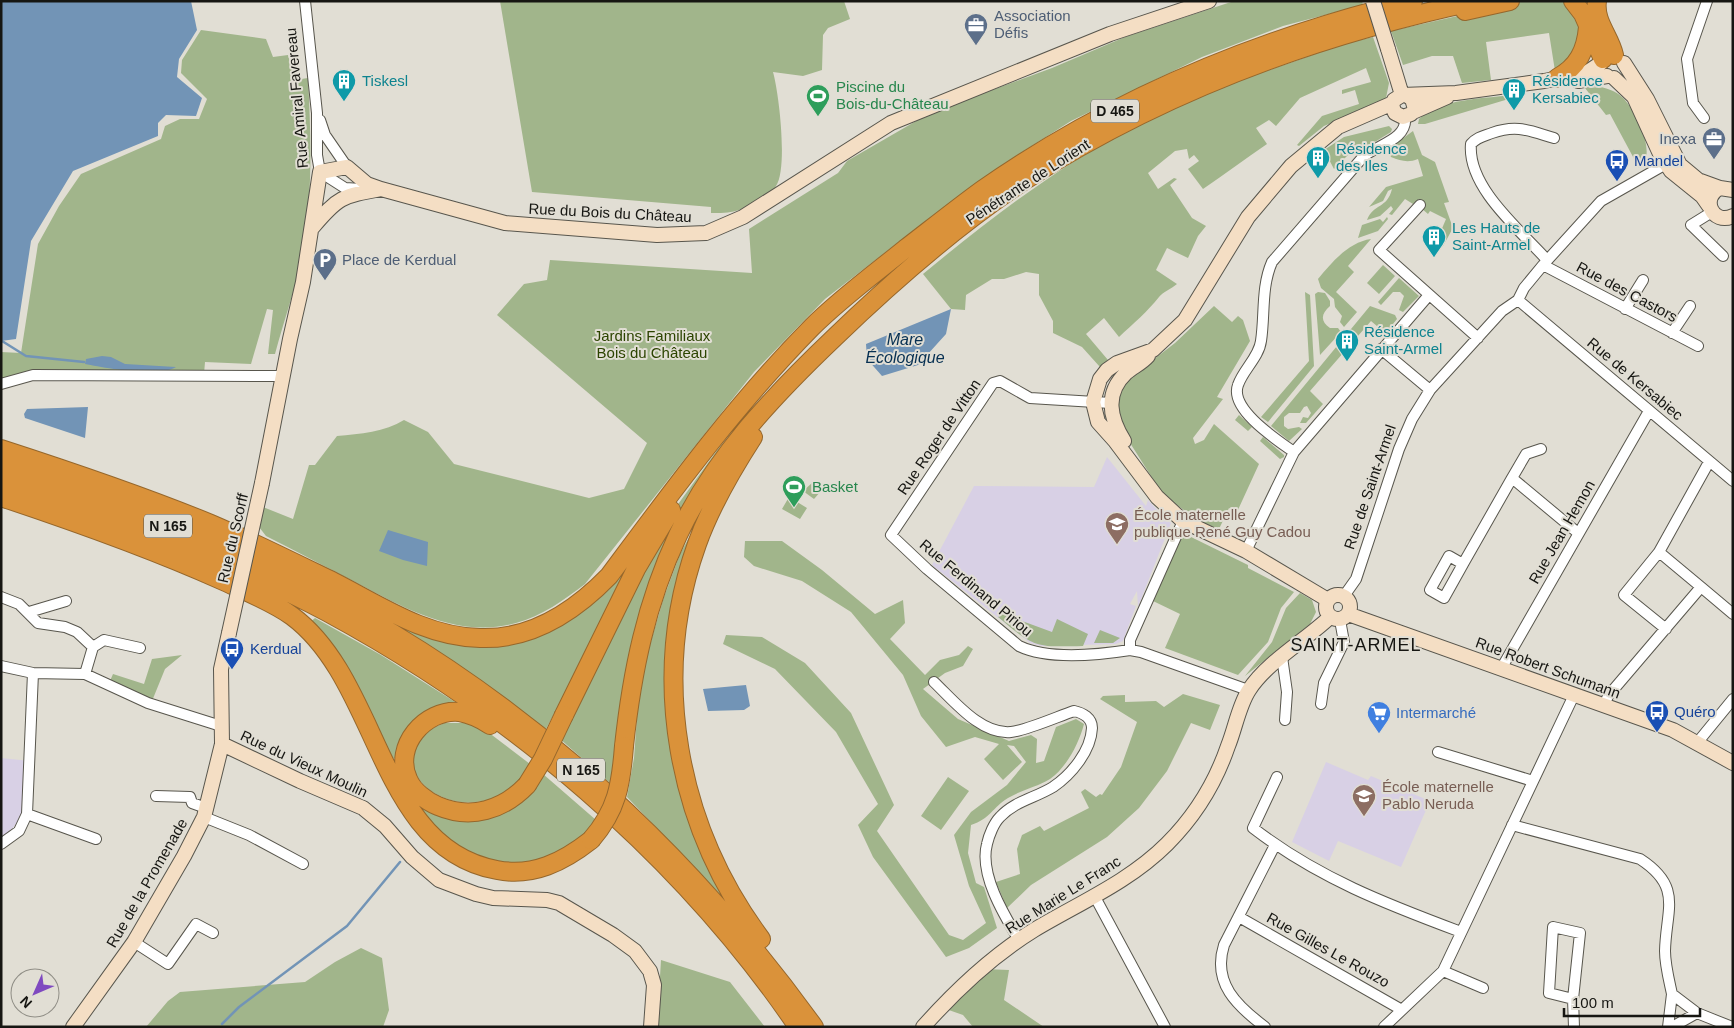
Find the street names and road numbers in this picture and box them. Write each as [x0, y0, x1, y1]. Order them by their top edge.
street label: Rue Amiral Favereau [282, 27, 311, 169]
road number: D 465 [1091, 100, 1139, 122]
street label: Pénétrante de Lorient [963, 135, 1094, 228]
street label: Rue du Bois du Château [528, 200, 692, 225]
street label: Rue des Castors [1574, 258, 1681, 325]
street label: Rue de Kersabiec [1584, 334, 1687, 424]
street label: Rue Roger de Vitton [894, 376, 984, 498]
street label: Rue de Saint-Armel [1340, 422, 1399, 551]
street label: Rue Jean Hemon [1525, 477, 1598, 587]
street label: Rue du Scorff [214, 491, 251, 584]
road number: N 165 [144, 514, 192, 538]
street label: Rue Ferdinand Piriou [917, 536, 1036, 640]
street label: Rue Robert Schumann [1474, 633, 1623, 702]
street label: Rue du Vieux Moulin [238, 727, 370, 800]
road number: N 165 [557, 758, 605, 782]
street label: Rue de la Promenade [103, 815, 190, 950]
street label: Rue Marie Le Franc [1002, 852, 1124, 937]
street label: Rue Gilles Le Rouzo [1264, 909, 1393, 990]

